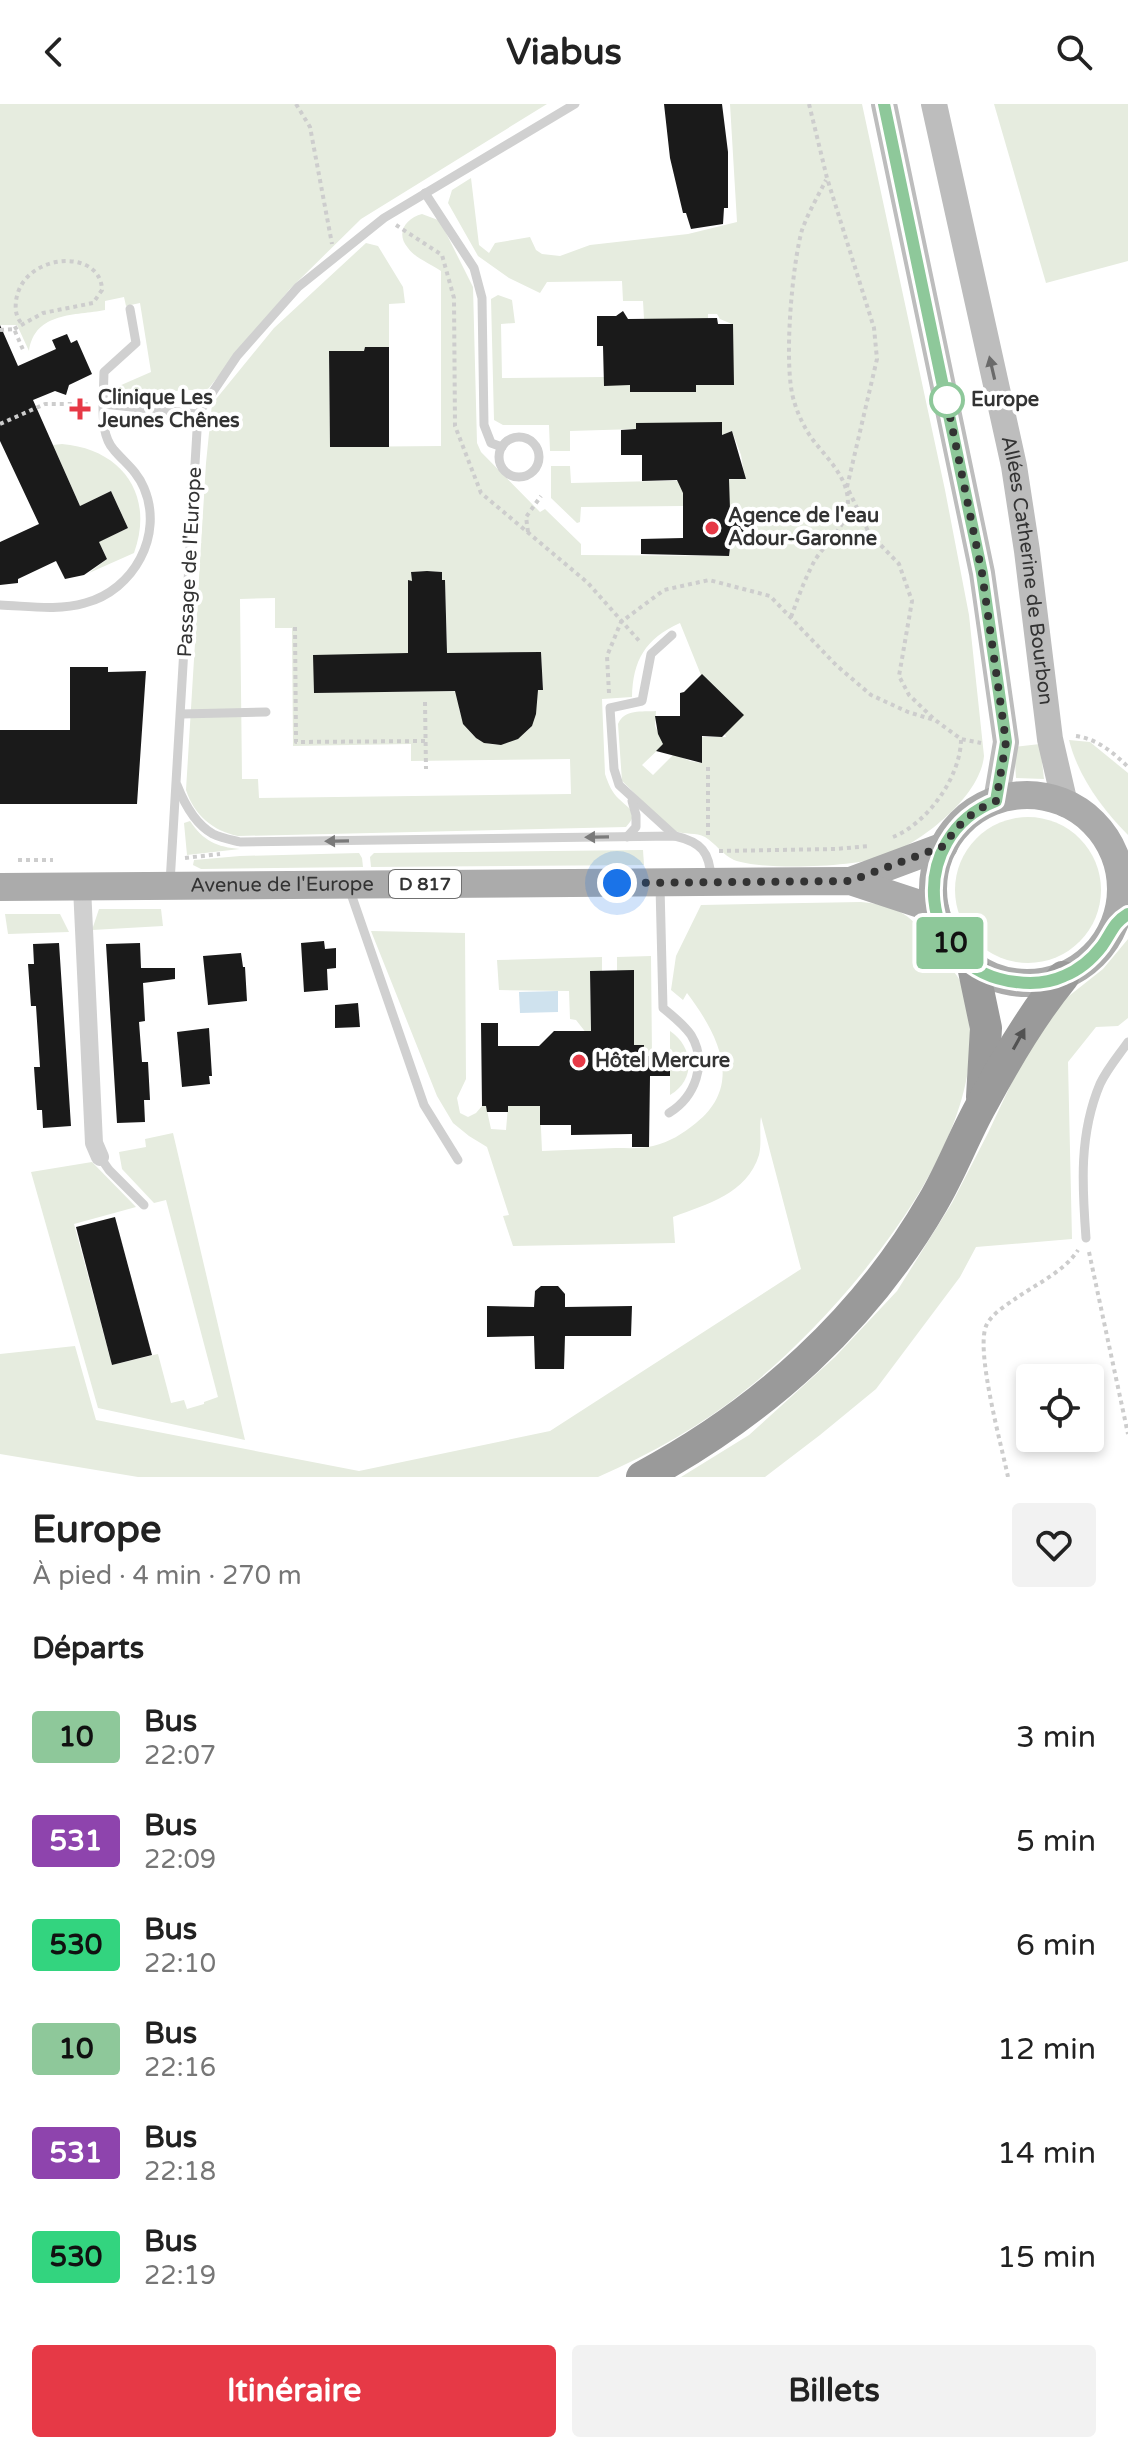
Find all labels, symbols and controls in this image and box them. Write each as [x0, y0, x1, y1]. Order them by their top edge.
icon: back [32, 30, 76, 74]
icon: search [1052, 30, 1096, 74]
text: Viabus [506, 31, 622, 74]
one-way arrow [986, 355, 998, 380]
marker: Europe [930, 383, 964, 417]
place label: Clinique Les Jeunes Chênes [97, 386, 240, 433]
place label: Europe [971, 388, 1039, 412]
marker: Clinique Les Jeunes Chênes [69, 398, 91, 420]
street label: Allées Catherine de Bourbon [996, 434, 1058, 706]
street label: Passage de l'Europe [173, 466, 207, 658]
place label: Agence de l'eau Adour-Garonne [728, 504, 879, 551]
marker: Agence de l'eau Adour-Garonne [703, 519, 721, 537]
one-way arrow [584, 831, 609, 843]
one-way arrow [324, 835, 349, 847]
your location [597, 863, 637, 903]
road number: D 817 [389, 870, 461, 898]
street label: Avenue de l'Europe [190, 872, 374, 898]
line badge: 10 [914, 917, 986, 969]
text: 10 [932, 926, 968, 960]
one-way arrow [1012, 1028, 1026, 1050]
place label: Hôtel Mercure [595, 1049, 730, 1073]
marker: Hôtel Mercure [570, 1052, 588, 1070]
map controls [1016, 1364, 1104, 1452]
button: locate [1016, 1364, 1104, 1452]
button: heart [1012, 1503, 1096, 1587]
text: Europe [32, 1507, 161, 1553]
text: À pied · 4 min · 270 m [32, 1560, 302, 1591]
text: Départs [32, 1630, 144, 1667]
text: Bus [144, 1703, 197, 1740]
text: 3 min [1016, 1719, 1096, 1756]
text: 10 [58, 1720, 94, 1754]
text: 22:07 [144, 1740, 216, 1771]
text: Bus [144, 1807, 197, 1844]
text: 5 min [1016, 1823, 1096, 1860]
text: 531 [50, 1824, 102, 1858]
text: 22:09 [144, 1844, 216, 1875]
text: Bus [144, 1911, 197, 1948]
text: 6 min [1016, 1927, 1096, 1964]
text: 530 [50, 1928, 102, 1962]
text: 22:10 [144, 1948, 216, 1979]
text: Bus [144, 2015, 197, 2052]
text: 12 min [997, 2031, 1096, 2068]
text: 10 [58, 2032, 94, 2066]
text: 22:16 [144, 2052, 216, 2083]
text: Bus [144, 2119, 197, 2156]
text: 14 min [997, 2135, 1096, 2172]
text: 531 [50, 2136, 102, 2170]
text: 22:18 [144, 2156, 216, 2187]
text: Bus [144, 2223, 197, 2260]
text: 15 min [997, 2239, 1096, 2276]
text: 530 [50, 2240, 102, 2274]
text: 22:19 [144, 2260, 216, 2291]
button: Itinéraire [32, 2345, 556, 2437]
button: Billets [572, 2345, 1096, 2437]

